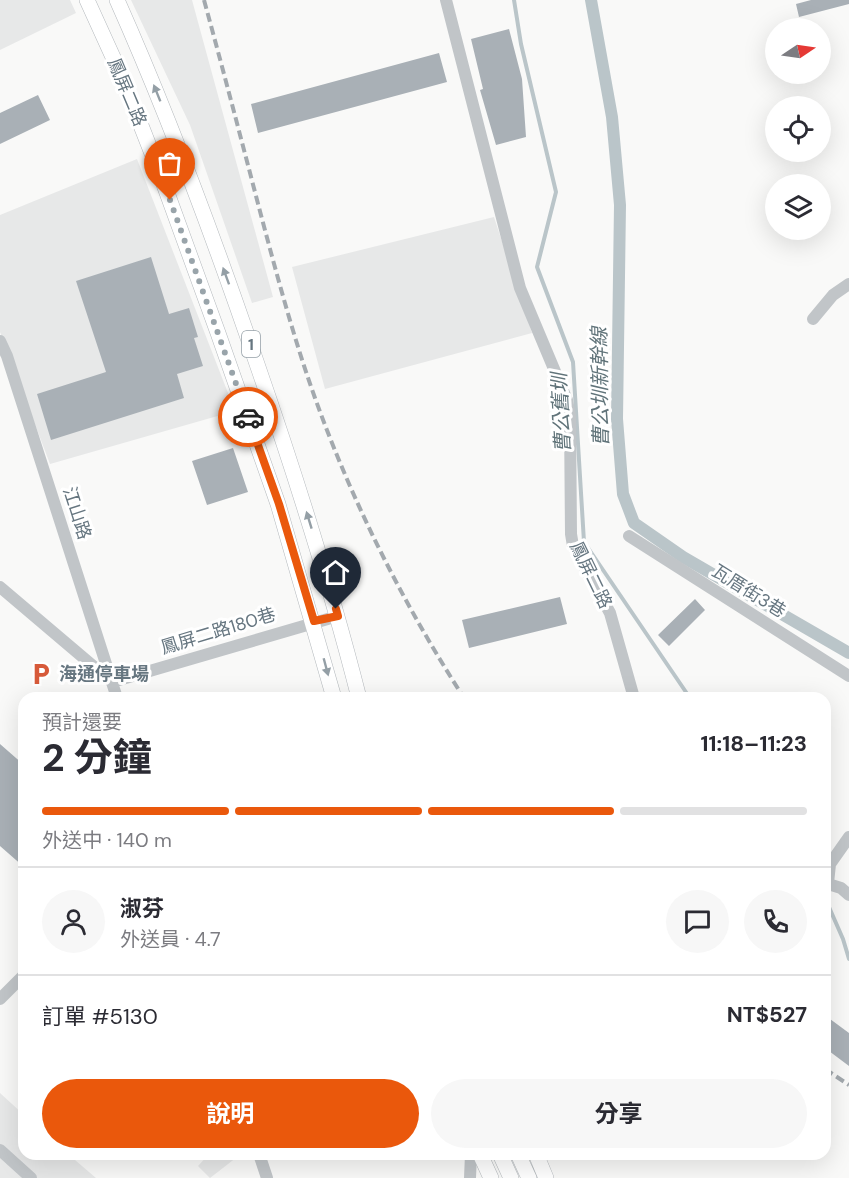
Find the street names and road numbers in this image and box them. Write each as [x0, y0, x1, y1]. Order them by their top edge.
street label: 鳳屏二路 [102, 54, 152, 130]
road number: 1 [242, 331, 260, 357]
street label: 江山路 [57, 484, 97, 542]
street label: 鳳屏二路 [564, 537, 618, 613]
street label: 瓦厝街3巷 [708, 559, 790, 623]
street label: 鳳屏二路180巷 [158, 602, 278, 660]

